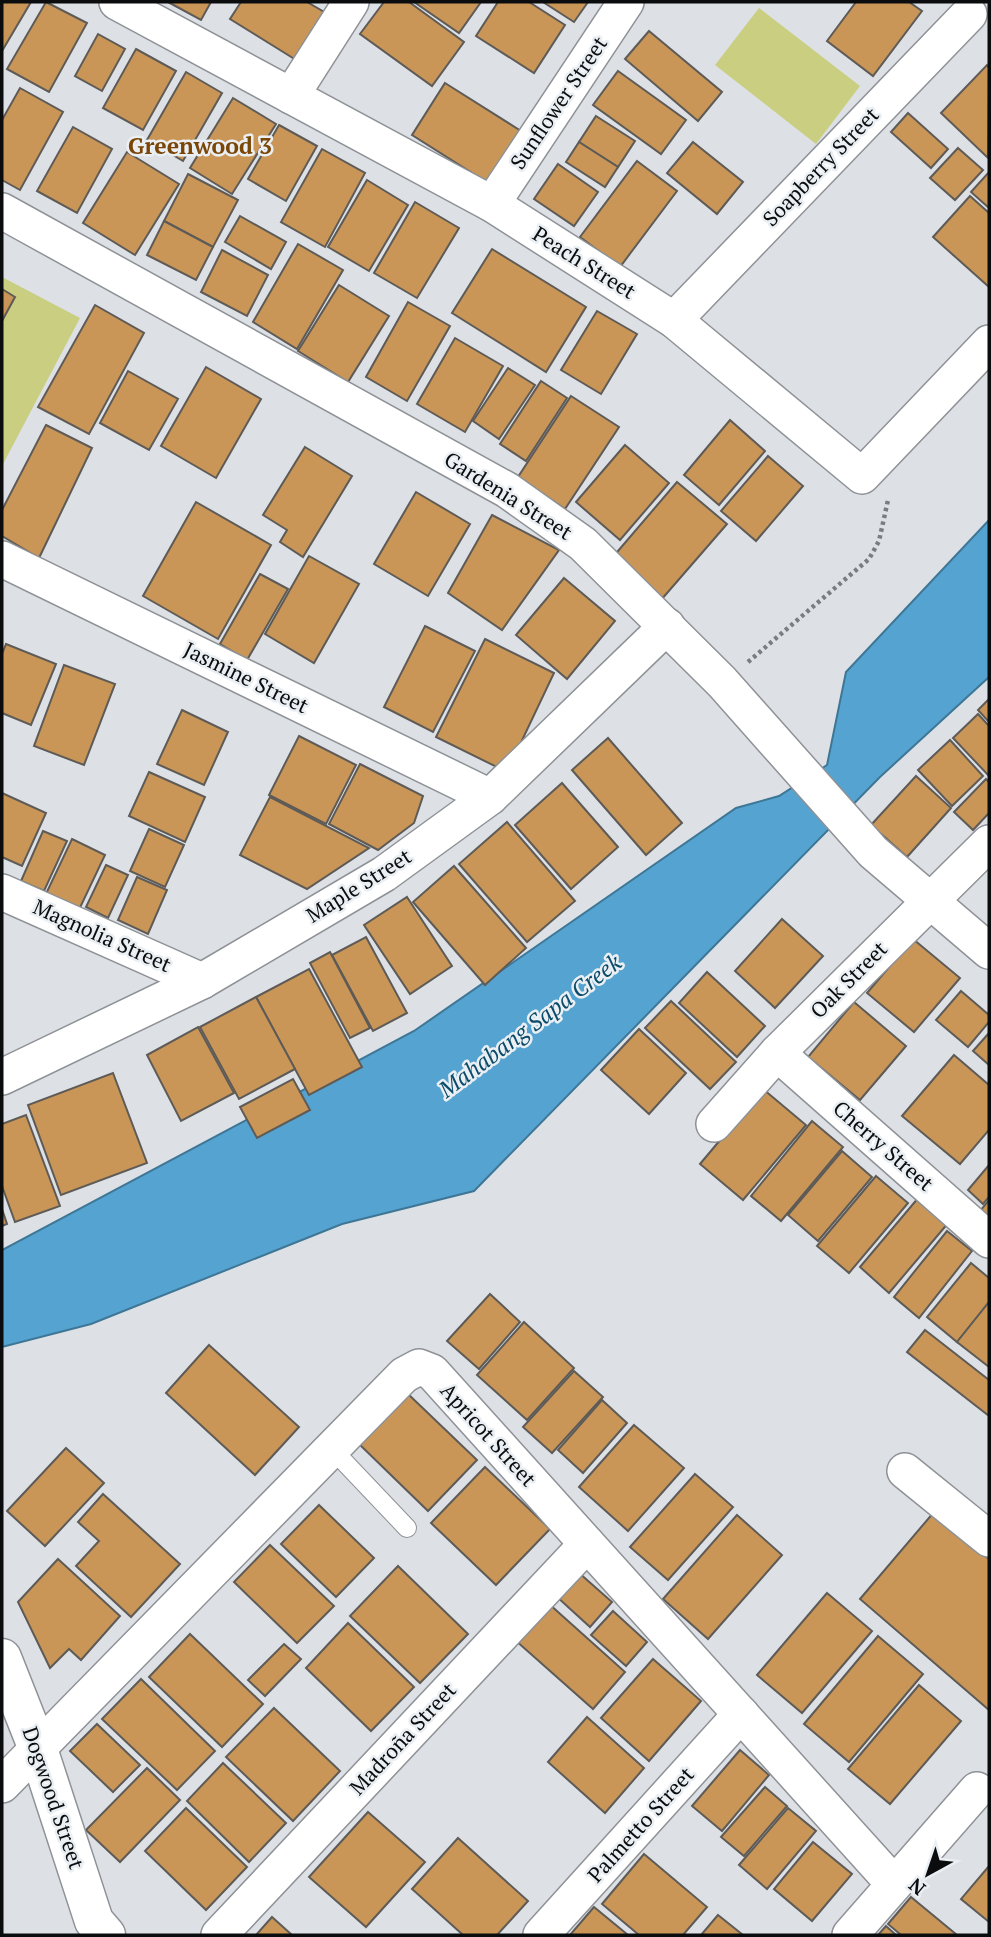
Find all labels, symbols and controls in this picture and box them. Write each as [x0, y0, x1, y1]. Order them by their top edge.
street label: Sunflower Street [503, 30, 613, 174]
street label: Soapberry Street [756, 100, 885, 232]
district label: Greenwood 3 [128, 130, 272, 161]
street label: Peach Street [528, 219, 641, 305]
street label: Gardenia Street [439, 445, 578, 546]
street label: Jasmine Street [179, 635, 314, 719]
street label: Maple Street [301, 842, 416, 928]
street label: Magnolia Street [29, 892, 176, 978]
street label: Oak Street [804, 935, 893, 1024]
water label: Mahabang Sapa Creek [431, 946, 628, 1105]
street label: Cherry Street [827, 1094, 940, 1197]
street label: Apricot Street [435, 1377, 543, 1492]
street label: Madroña Street [343, 1676, 462, 1801]
street label: Dogwood Street [17, 1723, 91, 1873]
street label: Palmetto Street [581, 1760, 700, 1888]
north arrow [893, 1839, 963, 1909]
text: N [903, 1873, 930, 1902]

